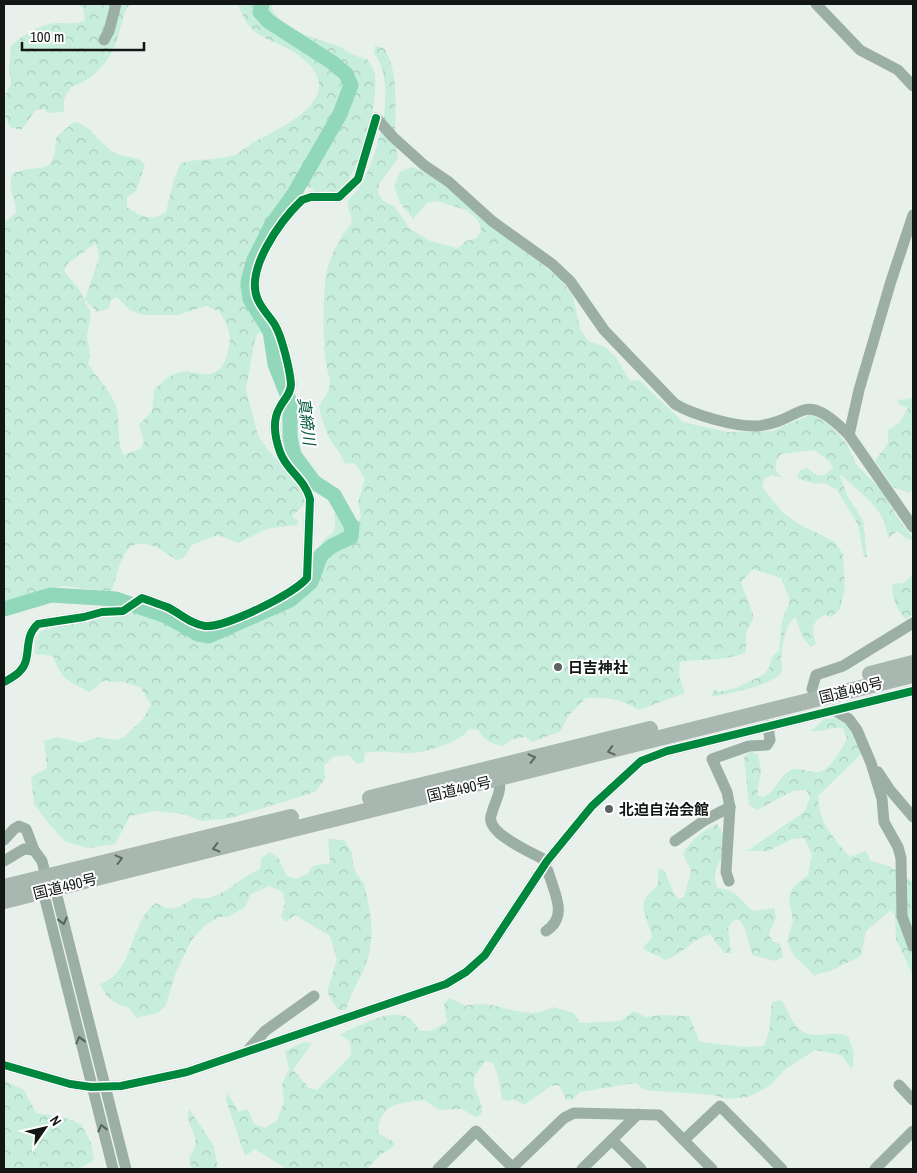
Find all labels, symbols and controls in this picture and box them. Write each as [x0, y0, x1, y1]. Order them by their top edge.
scale bar [22, 20, 145, 52]
text: 100 m [30, 26, 64, 47]
water label: 真締川 [293, 396, 321, 448]
place label: 日吉神社 [568, 657, 628, 678]
marker: 日吉神社 [552, 661, 564, 673]
street label: 国道490号 [817, 672, 885, 708]
one-way arrow [608, 745, 616, 755]
one-way arrow [527, 753, 536, 764]
street label: 国道490号 [425, 771, 493, 807]
place label: 北迫自治会館 [619, 799, 709, 820]
marker: 北迫自治会館 [603, 803, 615, 815]
one-way arrow [211, 842, 220, 853]
one-way arrow [115, 854, 124, 865]
street label: 国道490号 [31, 868, 99, 904]
one-way arrow [57, 917, 68, 926]
one-way arrow [75, 1035, 86, 1044]
north arrow [20, 1103, 70, 1153]
text: N [46, 1112, 66, 1129]
one-way arrow [97, 1124, 108, 1133]

